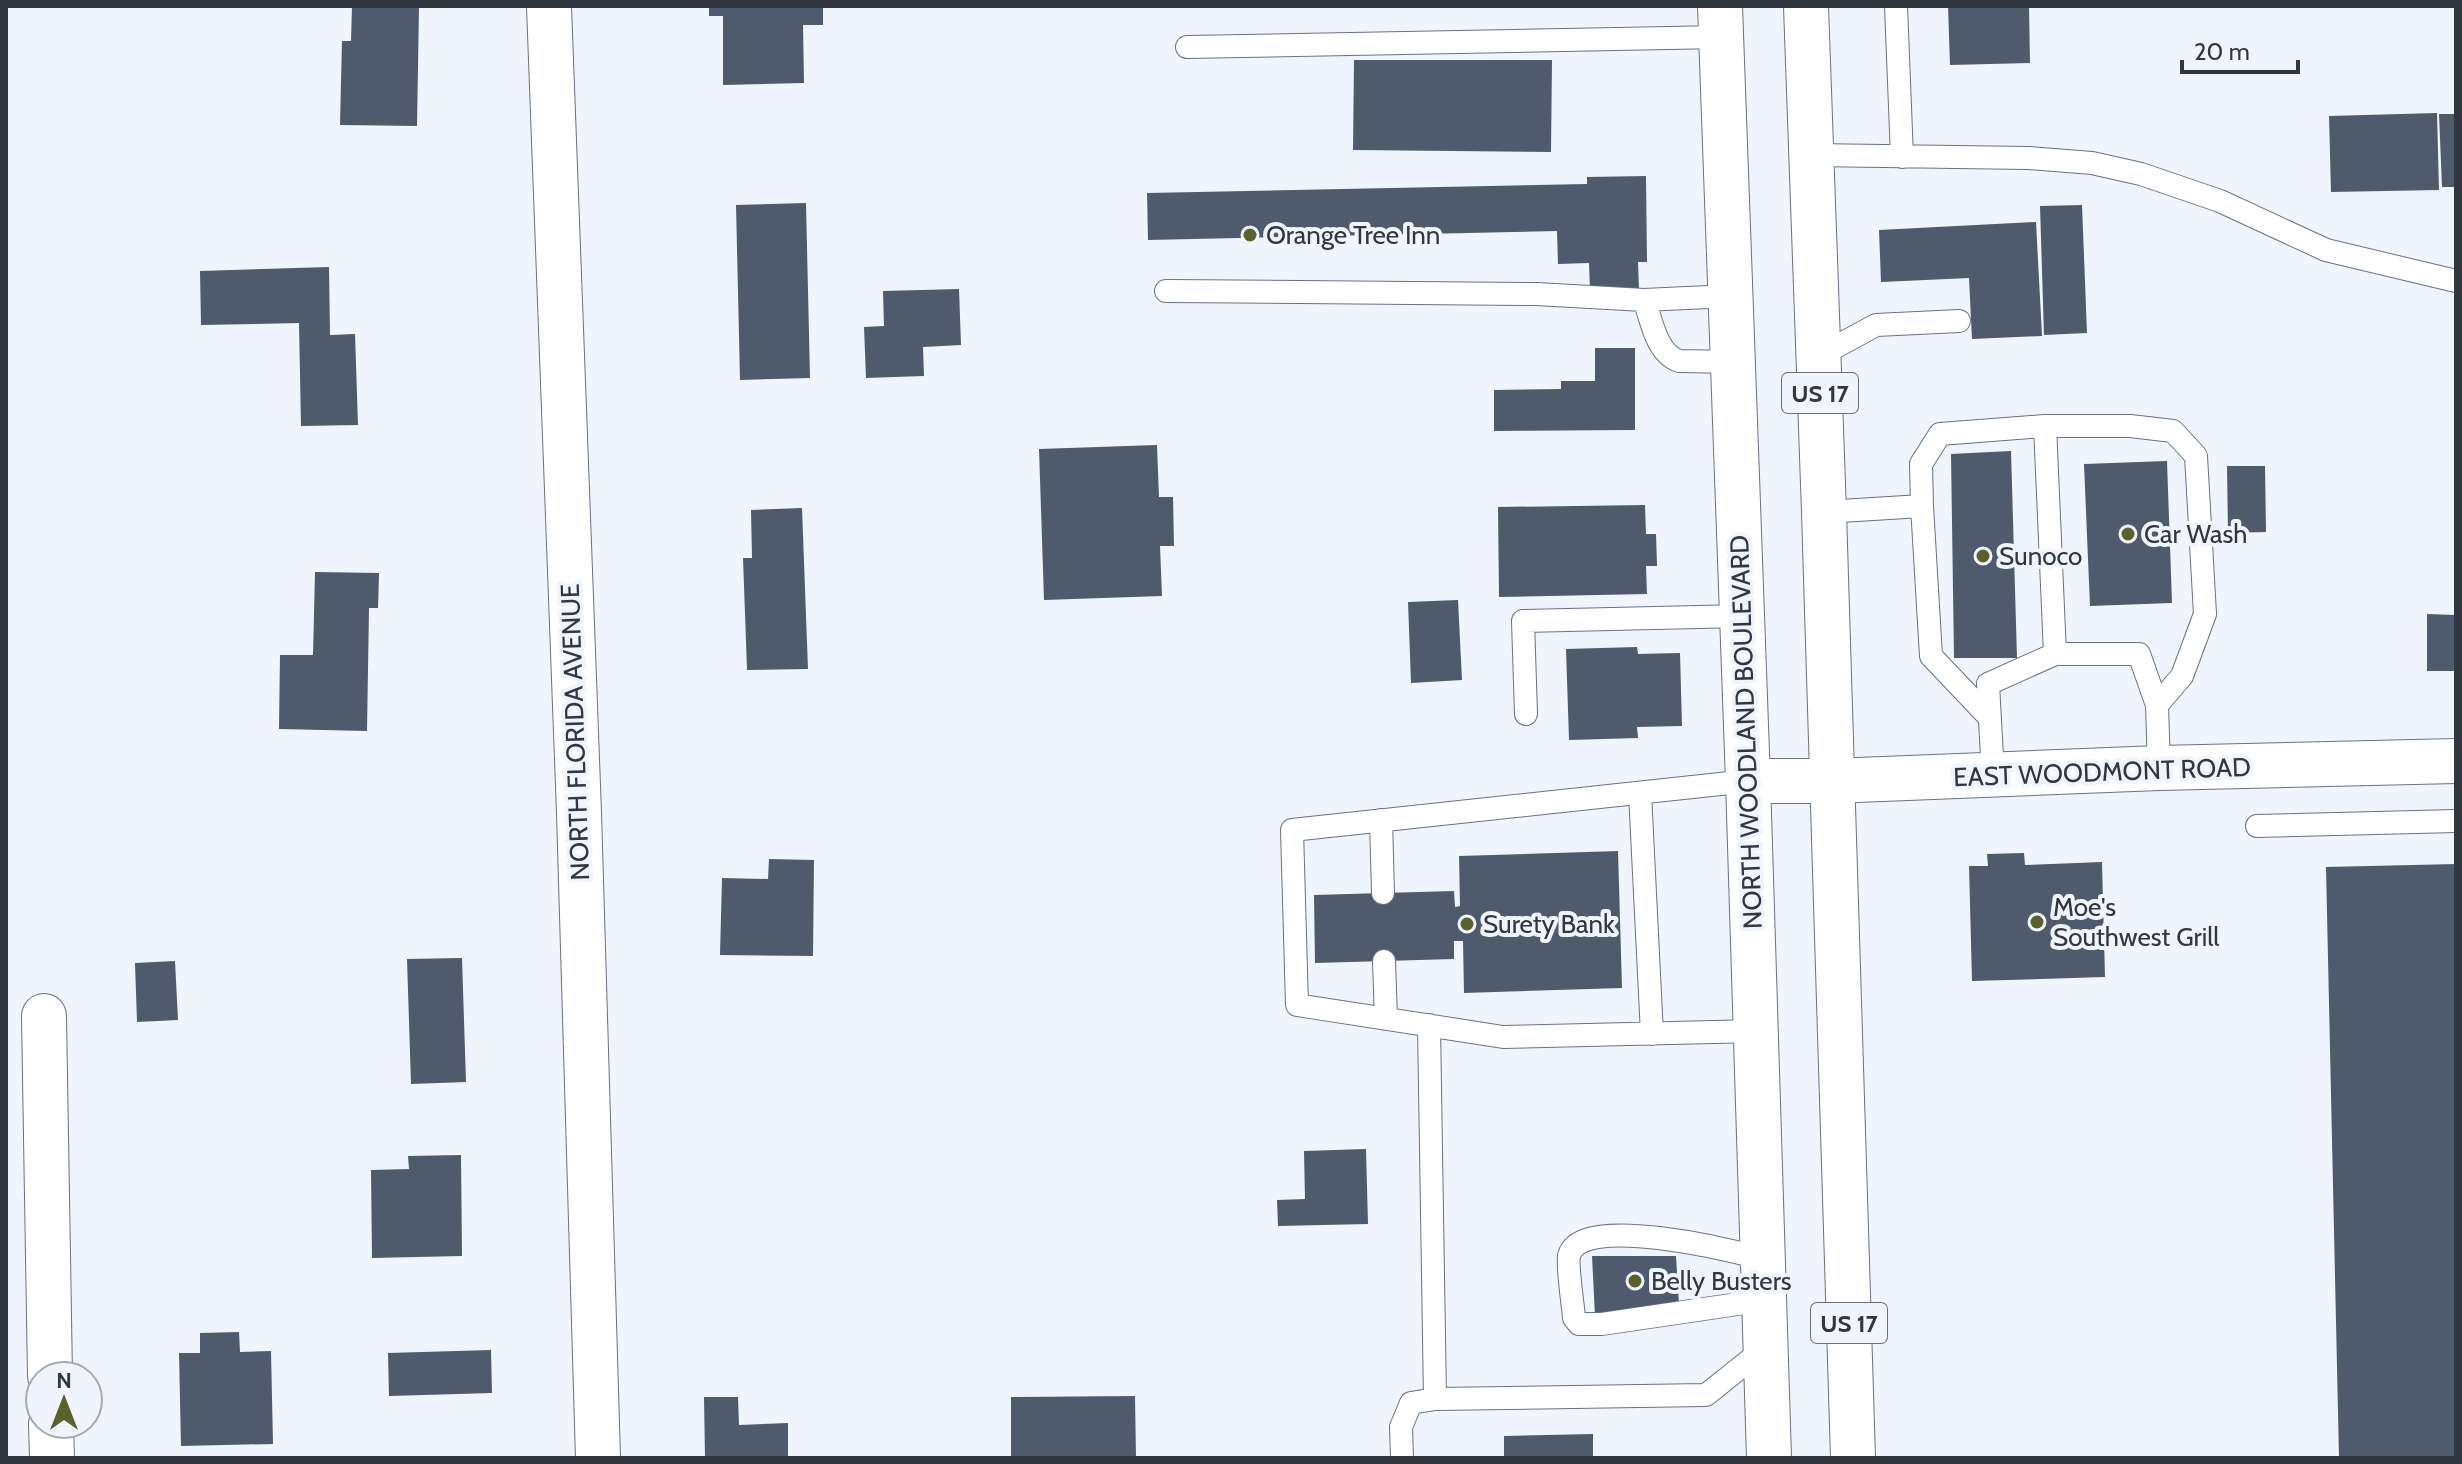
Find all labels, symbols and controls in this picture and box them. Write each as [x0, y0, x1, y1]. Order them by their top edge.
scale bar [2182, 24, 2298, 74]
text: 20 m [2194, 37, 2250, 66]
place label: Orange Tree Inn [1266, 219, 1440, 251]
marker: Orange Tree Inn [1241, 226, 1259, 244]
road number: US 17 [1782, 373, 1858, 413]
place label: Car Wash [2144, 518, 2247, 550]
marker: Car Wash [2119, 525, 2137, 543]
street label: NORTH WOODLAND BOULEVARD [1723, 534, 1769, 930]
place label: Sunoco [1999, 540, 2082, 572]
marker: Sunoco [1974, 547, 1992, 565]
street label: NORTH FLORIDA AVENUE [554, 583, 596, 881]
street label: EAST WOODMONT ROAD [1953, 751, 2251, 793]
place label: Moe's Southwest Grill [2053, 891, 2219, 953]
place label: Surety Bank [1483, 908, 1615, 940]
marker: Moe's Southwest Grill [2028, 913, 2046, 931]
marker: Surety Bank [1458, 915, 1476, 933]
place label: Belly Busters [1651, 1265, 1792, 1297]
marker: Belly Busters [1626, 1272, 1644, 1290]
road number: US 17 [1811, 1303, 1887, 1343]
north arrow [24, 1360, 104, 1440]
text: N [56, 1367, 72, 1394]

